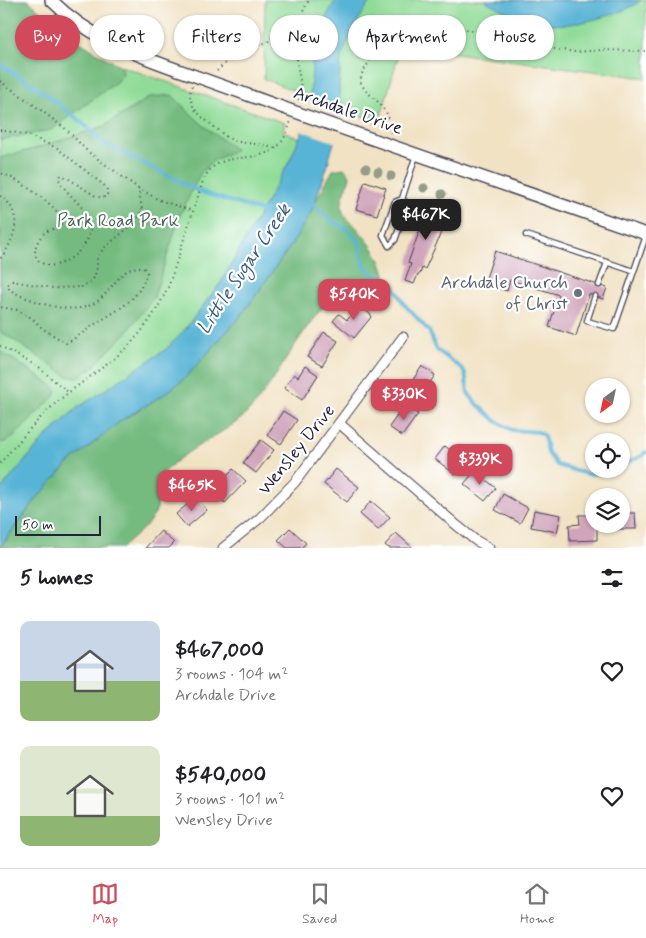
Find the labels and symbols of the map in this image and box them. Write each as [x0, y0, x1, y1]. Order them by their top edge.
street label: Archdale Drive [290, 81, 406, 141]
water label: Little Sugar Creek [191, 198, 299, 340]
pin: $467K [391, 198, 461, 241]
park label: Park Road Park [57, 209, 179, 233]
place label: Archdale Church of Christ [441, 271, 569, 316]
pin: $540K [319, 278, 389, 321]
marker: Archdale Church of Christ [572, 287, 584, 299]
pin: $330K [369, 378, 439, 421]
north arrow [585, 378, 630, 422]
street label: Wensley Drive [253, 400, 341, 500]
pin: $339K [445, 444, 515, 486]
pin: $465K [157, 470, 227, 512]
scale bar [15, 513, 101, 536]

